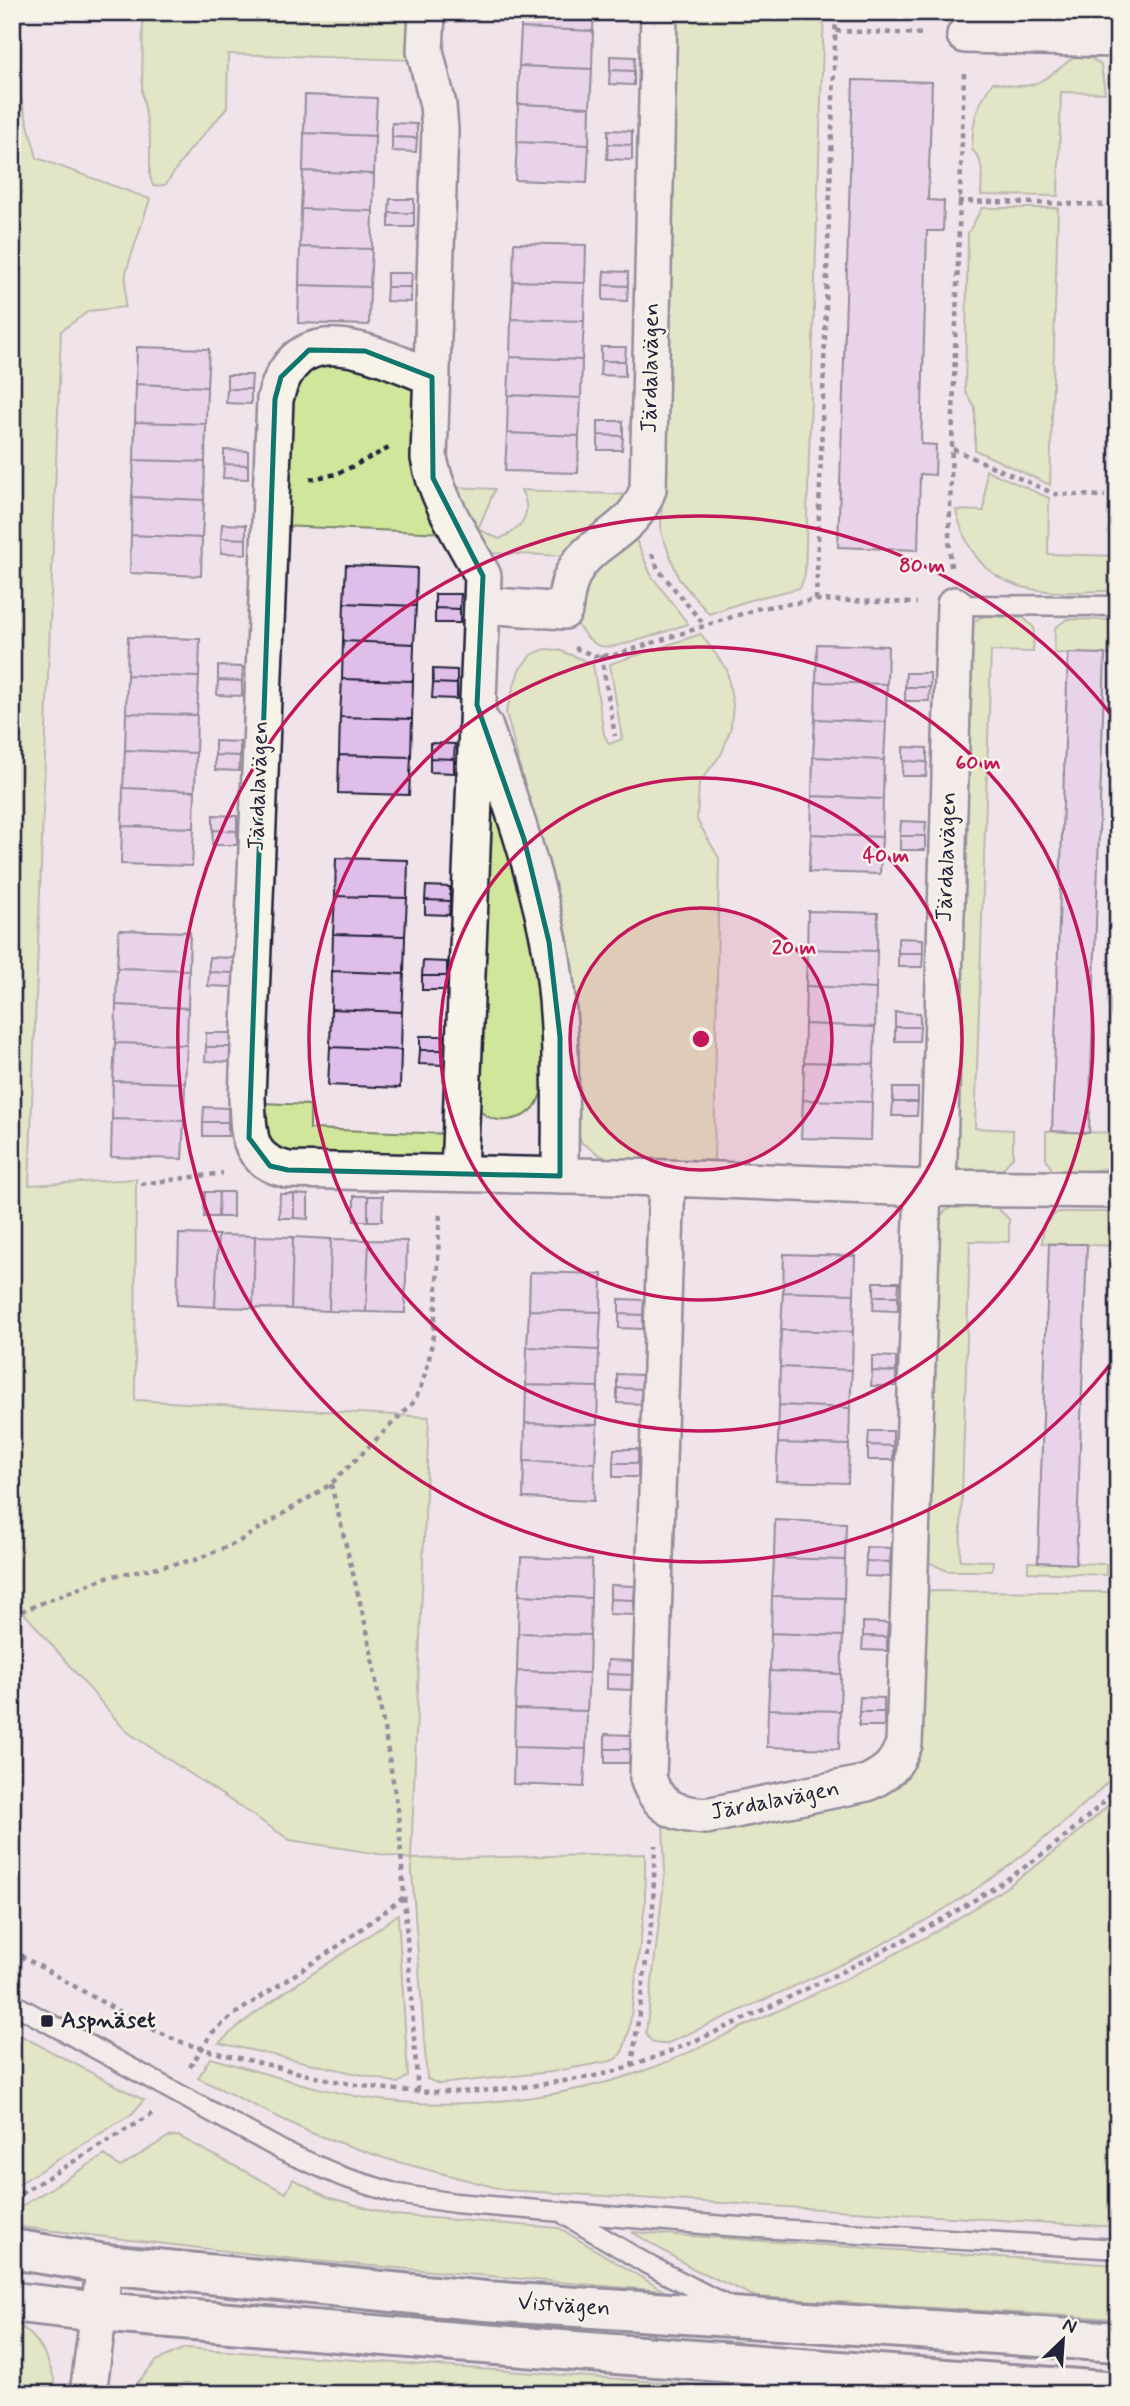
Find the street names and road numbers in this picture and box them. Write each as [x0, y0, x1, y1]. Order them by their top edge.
street label: Järdalavägen [635, 303, 667, 433]
street label: Järdalavägen [242, 720, 276, 852]
street label: Järdalavägen [930, 791, 964, 923]
street label: Järdalavägen [708, 1774, 842, 1828]
street label: Vistvägen [517, 2288, 611, 2324]

